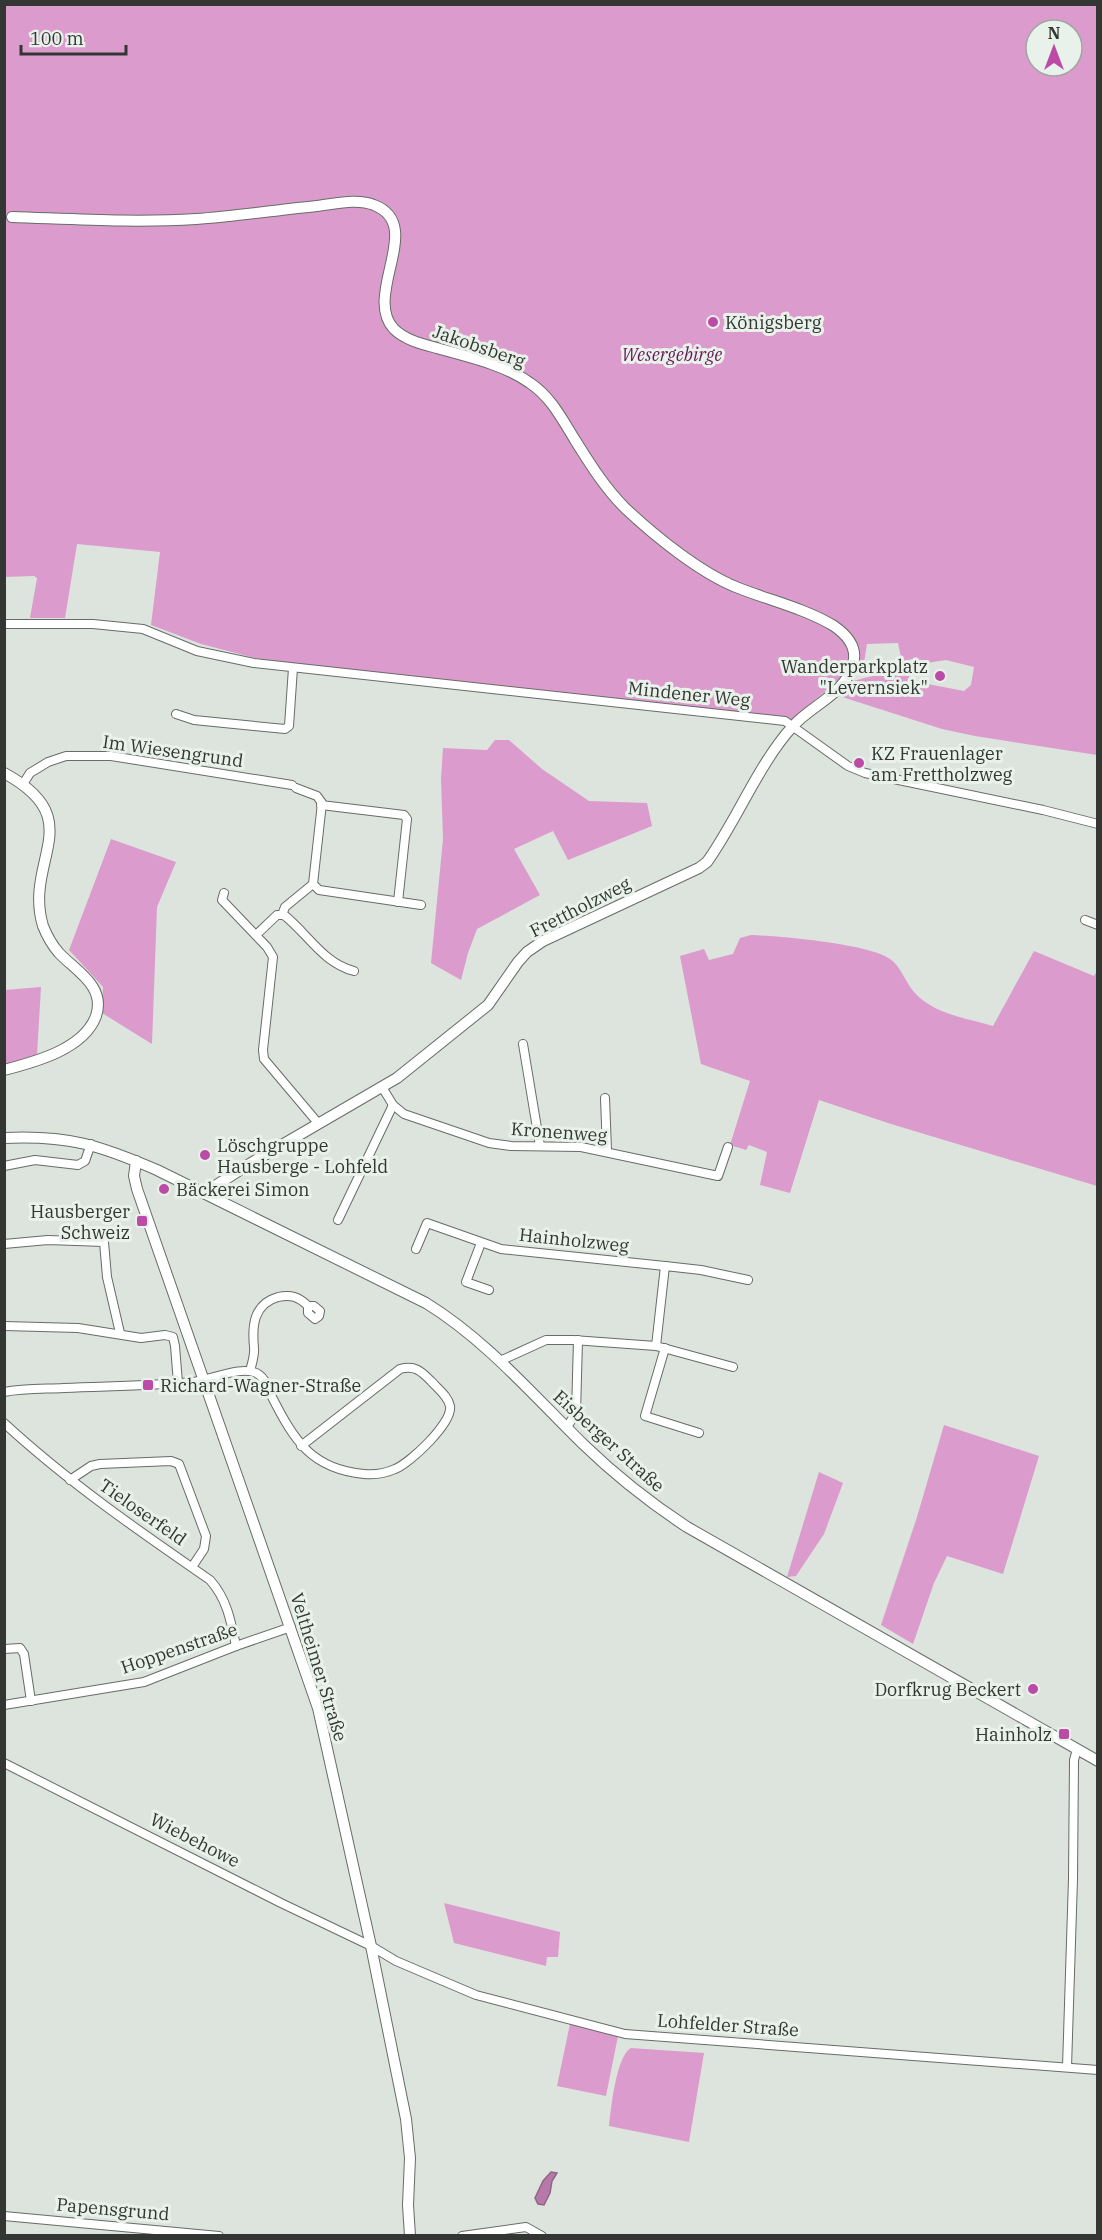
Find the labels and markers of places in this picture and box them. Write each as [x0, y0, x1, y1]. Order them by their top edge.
place label: Königsberg [725, 311, 822, 334]
marker: Königsberg [706, 315, 720, 329]
place label: Wanderparkplatz "Levernsiek" [781, 655, 928, 699]
marker: Wanderparkplatz "Levernsiek" [933, 669, 947, 683]
place label: KZ Frauenlager am Frettholzweg [871, 742, 1013, 786]
marker: KZ Frauenlager am Frettholzweg [852, 756, 866, 770]
place label: Löschgruppe Hausberge - Lohfeld [217, 1134, 388, 1178]
marker: Löschgruppe Hausberge - Lohfeld [198, 1148, 212, 1162]
place label: Bäckerei Simon [176, 1178, 310, 1201]
marker: Bäckerei Simon [157, 1182, 171, 1196]
place label: Hausberger Schweiz [30, 1200, 130, 1244]
marker: Hausberger Schweiz [135, 1214, 149, 1228]
place label: Richard-Wagner-Straße [160, 1374, 361, 1397]
marker: Richard-Wagner-Straße [141, 1378, 155, 1392]
place label: Dorfkrug Beckert [874, 1678, 1021, 1701]
marker: Dorfkrug Beckert [1026, 1682, 1040, 1696]
place label: Hainholz [975, 1723, 1052, 1746]
marker: Hainholz [1057, 1727, 1071, 1741]

